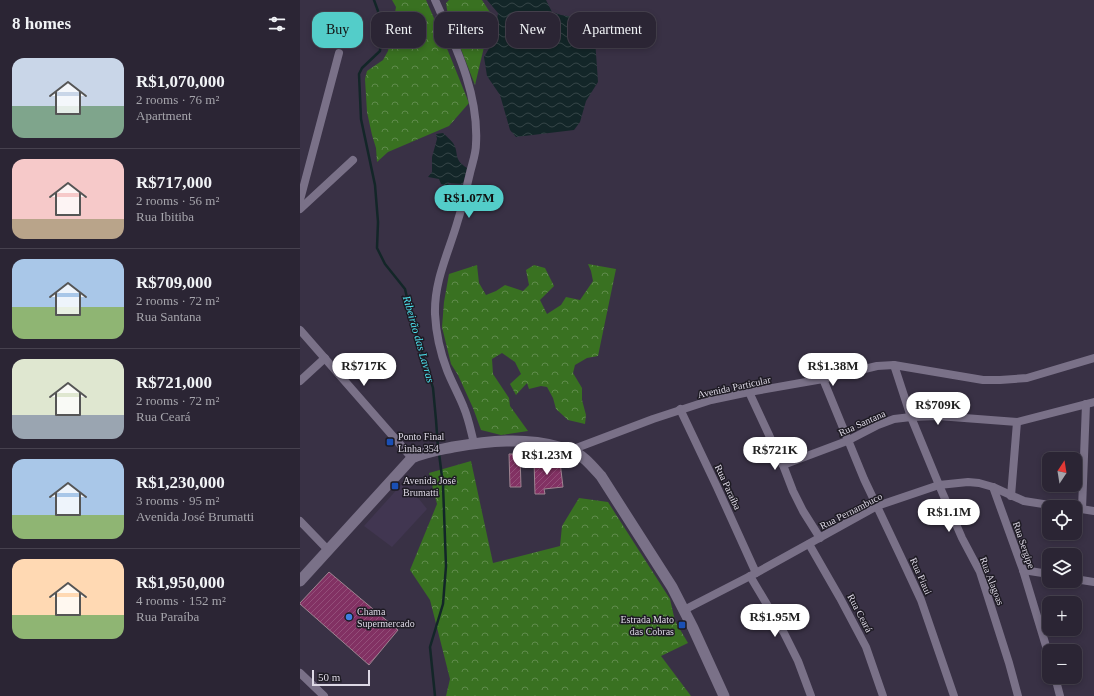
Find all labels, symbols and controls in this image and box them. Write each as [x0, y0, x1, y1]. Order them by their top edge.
chip: Buy [312, 12, 363, 48]
chip: Rent [371, 12, 426, 48]
chip: Filters [434, 12, 498, 48]
chip: New [506, 12, 560, 48]
chip: Apartment [568, 12, 656, 48]
icon: filters [266, 13, 288, 35]
text: 8 homes [12, 14, 71, 33]
text: R$1,070,000 [136, 72, 225, 91]
icon: home [44, 74, 92, 122]
text: 2 rooms · 76 m² [136, 92, 219, 107]
text: Apartment [136, 108, 192, 123]
text: R$717,000 [136, 173, 212, 192]
icon: home [44, 175, 92, 223]
pin: R$1.07M [432, 185, 506, 219]
text: R$1.07M [444, 190, 494, 205]
text: 2 rooms · 56 m² [136, 193, 219, 208]
text: Rua Ibitiba [136, 209, 194, 224]
text: R$709,000 [136, 273, 212, 292]
icon: home [44, 275, 92, 323]
text: 2 rooms · 72 m² [136, 293, 219, 308]
water label: Ribeirão das Lavras [401, 293, 437, 384]
text: Rua Santana [136, 309, 201, 324]
pin: R$717K [331, 353, 397, 387]
pin: R$1.38M [796, 353, 870, 387]
text: R$717K [341, 358, 387, 373]
text: R$1.38M [808, 358, 858, 373]
text: R$721,000 [136, 373, 212, 392]
street label: Avenida Particular [696, 374, 772, 400]
icon: home [44, 375, 92, 423]
pin: R$709K [905, 392, 971, 426]
text: 2 rooms · 72 m² [136, 393, 219, 408]
text: R$709K [915, 397, 961, 412]
street label: Rua Santana [837, 408, 888, 438]
text: Rua Ceará [136, 409, 191, 424]
place label: Ponto Final Linha 354 [398, 431, 445, 454]
marker: Ponto Final Linha 354 [385, 437, 395, 447]
pin: R$721K [742, 437, 808, 471]
pin: R$1.23M [510, 442, 584, 476]
text: R$721K [752, 442, 798, 457]
text: R$1.23M [522, 447, 572, 462]
north arrow [1042, 452, 1082, 492]
map controls [1042, 452, 1082, 684]
street label: Rua Paraíba [713, 463, 743, 512]
text: R$1,230,000 [136, 473, 225, 492]
icon: home [44, 475, 92, 523]
place label: Avenida José Brumatti [403, 475, 456, 498]
marker: Avenida José Brumatti [390, 481, 400, 491]
street label: Rua Pernambuco [818, 491, 884, 531]
text: 3 rooms · 95 m² [136, 493, 219, 508]
pin: R$1.1M [916, 499, 982, 533]
button: locate [1042, 500, 1082, 540]
text: R$1.1M [927, 504, 971, 519]
text: Avenida José Brumatti [136, 509, 254, 524]
street label: Rua Sergipe [1011, 520, 1037, 570]
button: layers [1042, 548, 1082, 588]
street label: Rua Alagoas [978, 555, 1006, 607]
street label: Rua Piaui [908, 556, 934, 596]
text: R$1,950,000 [136, 573, 225, 592]
icon: home [44, 575, 92, 623]
street label: Rua Ceará [845, 592, 875, 635]
text: 4 rooms · 152 m² [136, 593, 226, 608]
button: + [1042, 596, 1082, 636]
pin: R$1.95M [738, 604, 812, 638]
place label: Chama Supermercado [357, 606, 415, 629]
text: Rua Paraíba [136, 609, 199, 624]
text: R$1.95M [750, 609, 800, 624]
marker: Chama Supermercado [344, 612, 354, 622]
place label: Estrada Mato das Cobras [620, 614, 674, 637]
marker: Estrada Mato das Cobras [677, 620, 687, 630]
button: − [1042, 644, 1082, 684]
scale bar [312, 668, 370, 687]
text: 50 m [318, 671, 340, 683]

